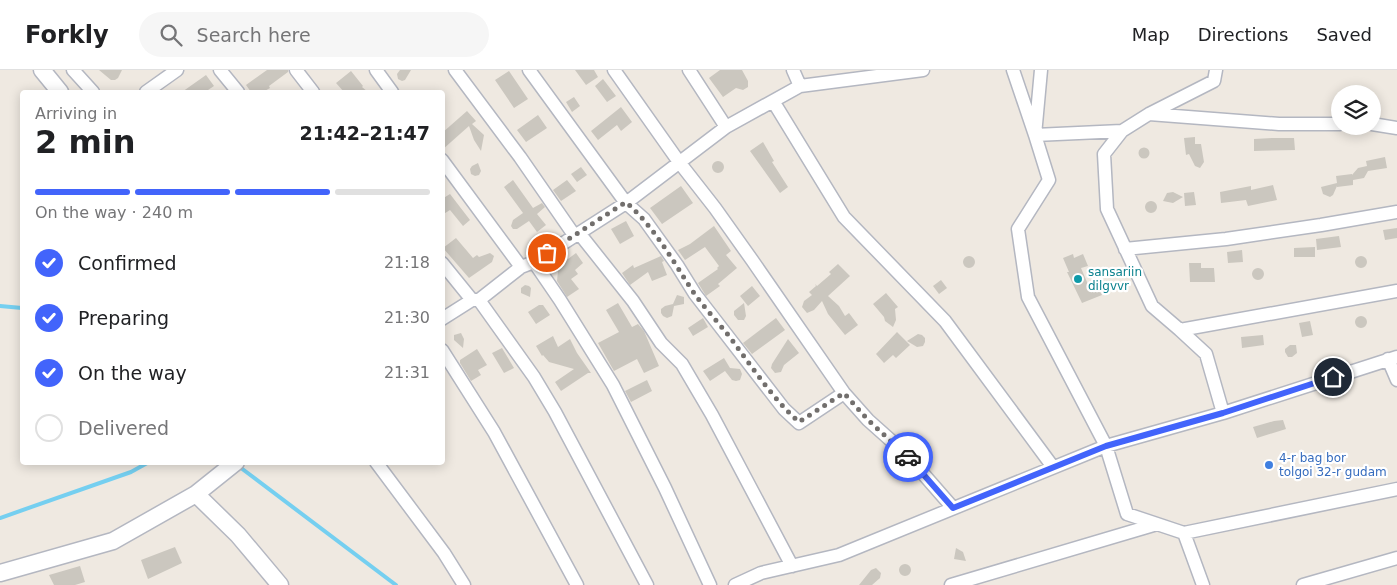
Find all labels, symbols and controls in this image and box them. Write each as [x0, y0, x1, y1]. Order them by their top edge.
search box [139, 12, 489, 57]
text: Forkly [25, 21, 109, 49]
icon: search [157, 21, 185, 49]
text: Search here [197, 24, 311, 46]
text: Map [1132, 24, 1170, 45]
text: Directions [1198, 24, 1288, 45]
text: Saved [1316, 24, 1372, 45]
map controls [1331, 85, 1381, 135]
button: layers [1331, 85, 1381, 135]
text: Arriving in [35, 104, 117, 123]
text: 21:42–21:47 [300, 122, 430, 144]
text: 2 min [35, 123, 136, 161]
text: On the way · 240 m [35, 203, 193, 222]
pin [526, 232, 568, 274]
icon: bag [533, 239, 561, 267]
icon: check [35, 249, 63, 277]
text: Confirmed [78, 252, 177, 274]
text: 21:18 [384, 253, 430, 272]
place label: sansariin dilgvvr [1088, 265, 1142, 293]
marker: sansariin dilgvvr [1072, 273, 1084, 285]
icon: check [35, 304, 63, 332]
text: Preparing [78, 307, 169, 329]
text: 21:30 [384, 308, 430, 327]
pin [1312, 356, 1354, 398]
icon: check [35, 359, 63, 387]
text: On the way [78, 362, 187, 384]
text: 21:31 [384, 363, 430, 382]
icon: home [1319, 363, 1347, 391]
text: Delivered [78, 417, 169, 439]
courier [883, 432, 933, 482]
icon: car [894, 443, 922, 471]
place label: 4-r bag bor tolgoi 32-r gudam [1279, 451, 1387, 479]
marker: 4-r bag bor tolgoi 32-r gudam [1263, 459, 1275, 471]

